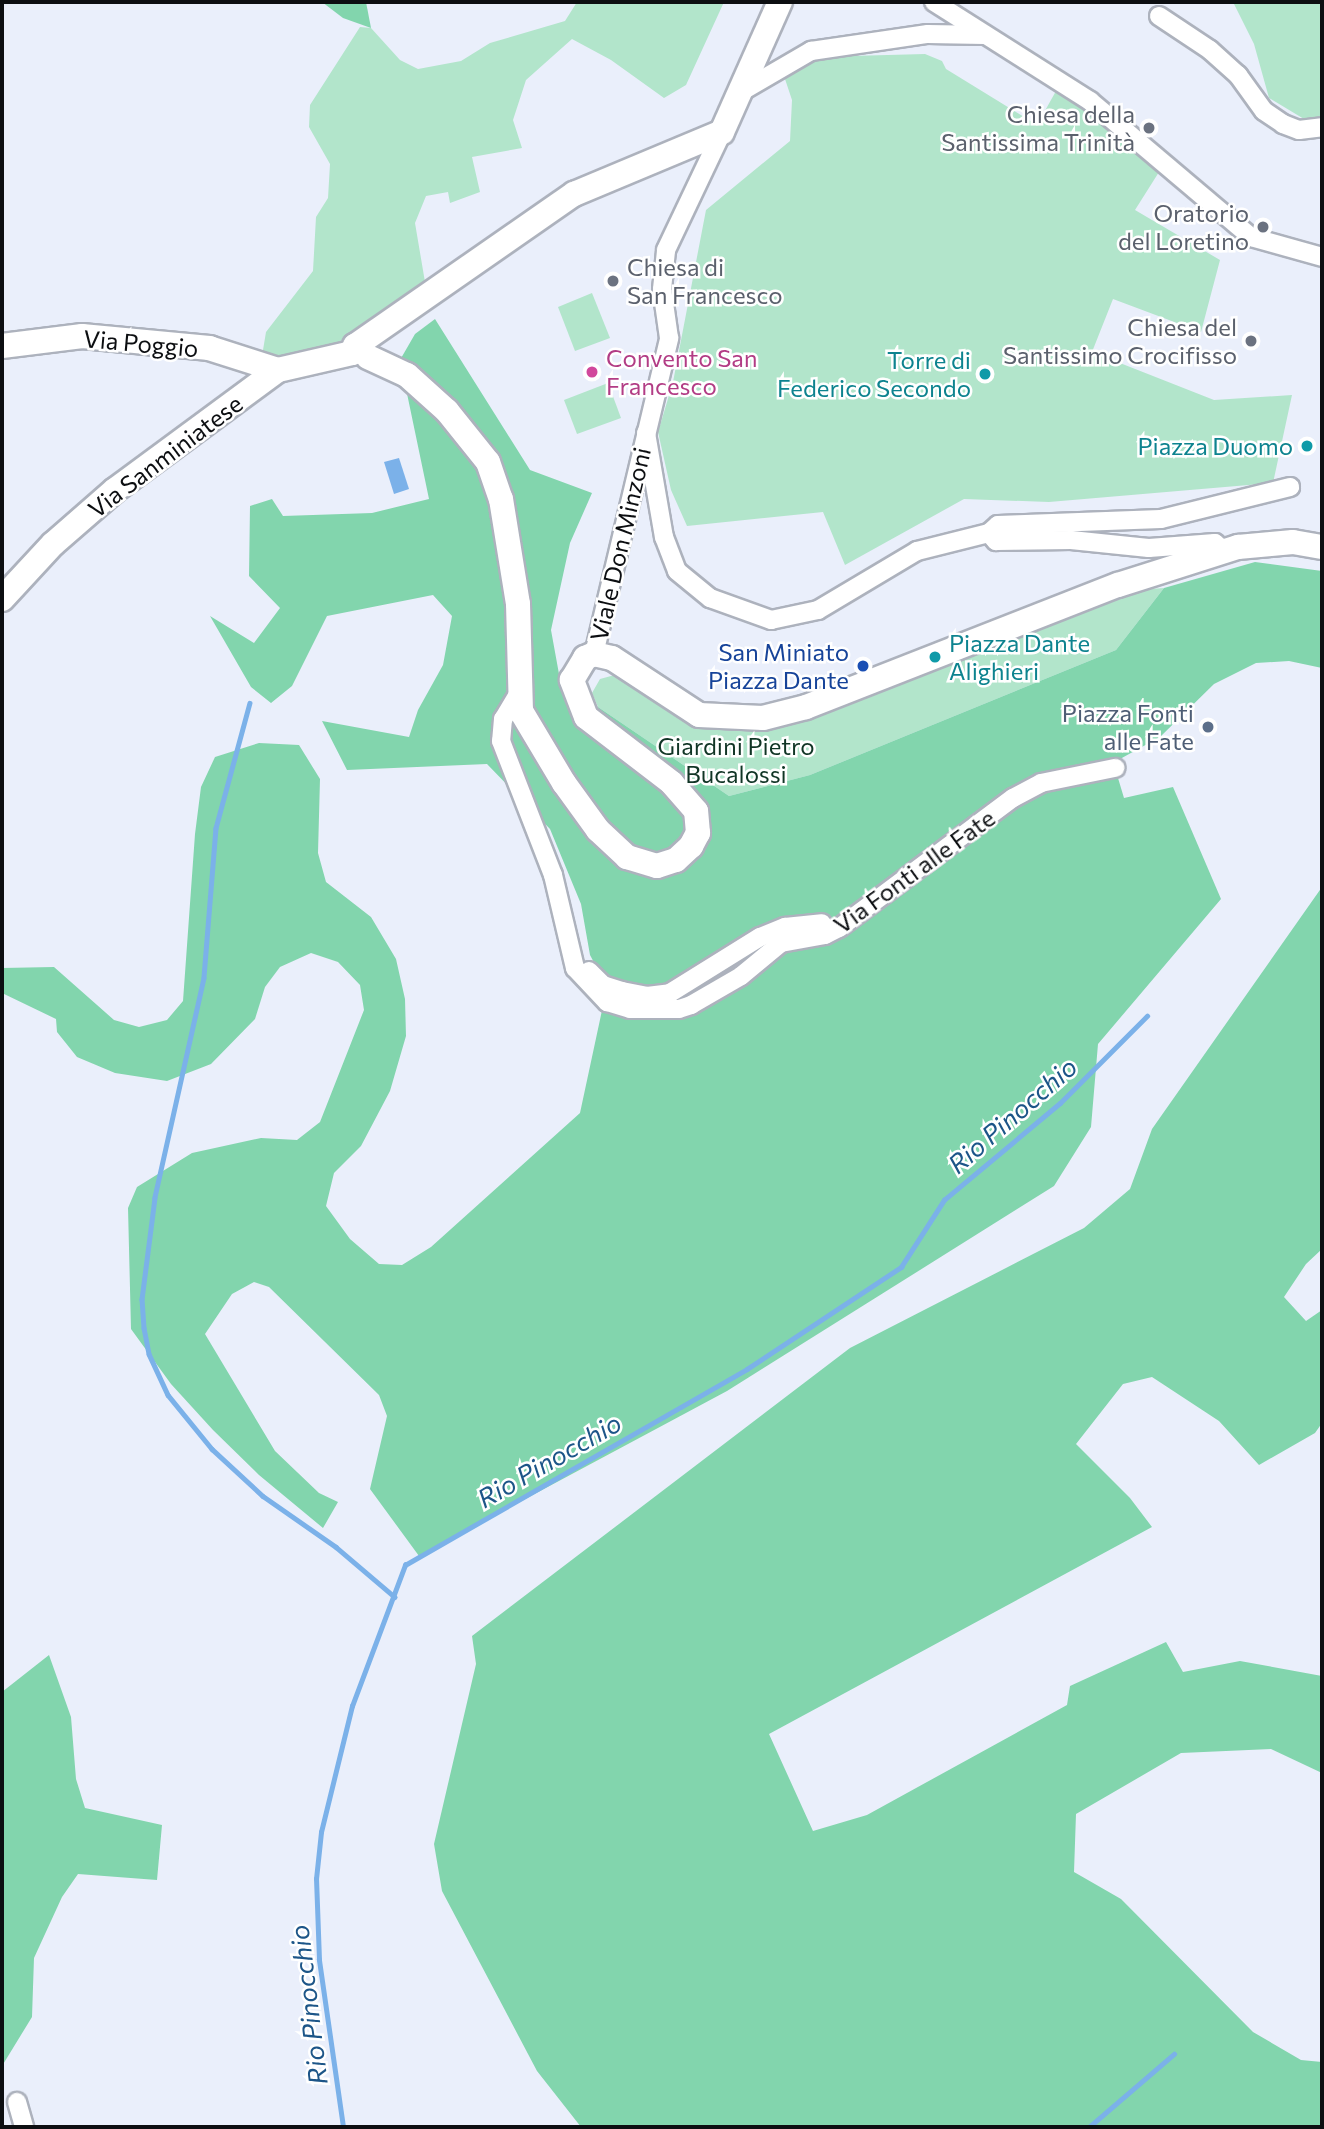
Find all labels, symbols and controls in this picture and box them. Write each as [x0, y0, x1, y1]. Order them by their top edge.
place label: Chiesa della Santissima Trinità [941, 100, 1135, 156]
marker: Chiesa della Santissima Trinità [1141, 120, 1157, 136]
place label: Oratorio del Loretino [1118, 199, 1249, 255]
marker: Oratorio del Loretino [1255, 219, 1271, 235]
place label: Chiesa di San Francesco [627, 253, 783, 309]
marker: Chiesa di San Francesco [605, 273, 621, 289]
place label: Chiesa del Santissimo Crocifisso [1003, 313, 1237, 369]
street label: Via Poggio [82, 324, 200, 362]
marker: Chiesa del Santissimo Crocifisso [1243, 333, 1259, 349]
place label: Convento San Francesco [606, 344, 758, 400]
place label: Torre di Federico Secondo [777, 346, 971, 402]
marker: Convento San Francesco [584, 364, 600, 380]
marker: Torre di Federico Secondo [977, 366, 993, 382]
street label: Via Sanminiatese [82, 389, 248, 523]
place label: Piazza Duomo [1138, 432, 1293, 460]
marker: Piazza Duomo [1299, 438, 1315, 454]
street label: Viale Don Minzoni [584, 444, 656, 644]
place label: Piazza Dante Alighieri [949, 629, 1090, 685]
place label: San Miniato Piazza Dante [708, 638, 849, 694]
marker: Piazza Dante Alighieri [927, 649, 943, 665]
marker: San Miniato Piazza Dante [855, 658, 871, 674]
place label: Piazza Fonti alle Fate [1062, 699, 1194, 755]
marker: Piazza Fonti alle Fate [1200, 719, 1216, 735]
park label: Giardini Pietro Bucalossi [657, 732, 815, 788]
street label: Via Fonti alle Fate [828, 803, 1000, 939]
water label: Rio Pinocchio [941, 1050, 1083, 1180]
water label: Rio Pinocchio [472, 1406, 626, 1514]
water label: Rio Pinocchio [283, 1923, 333, 2087]

